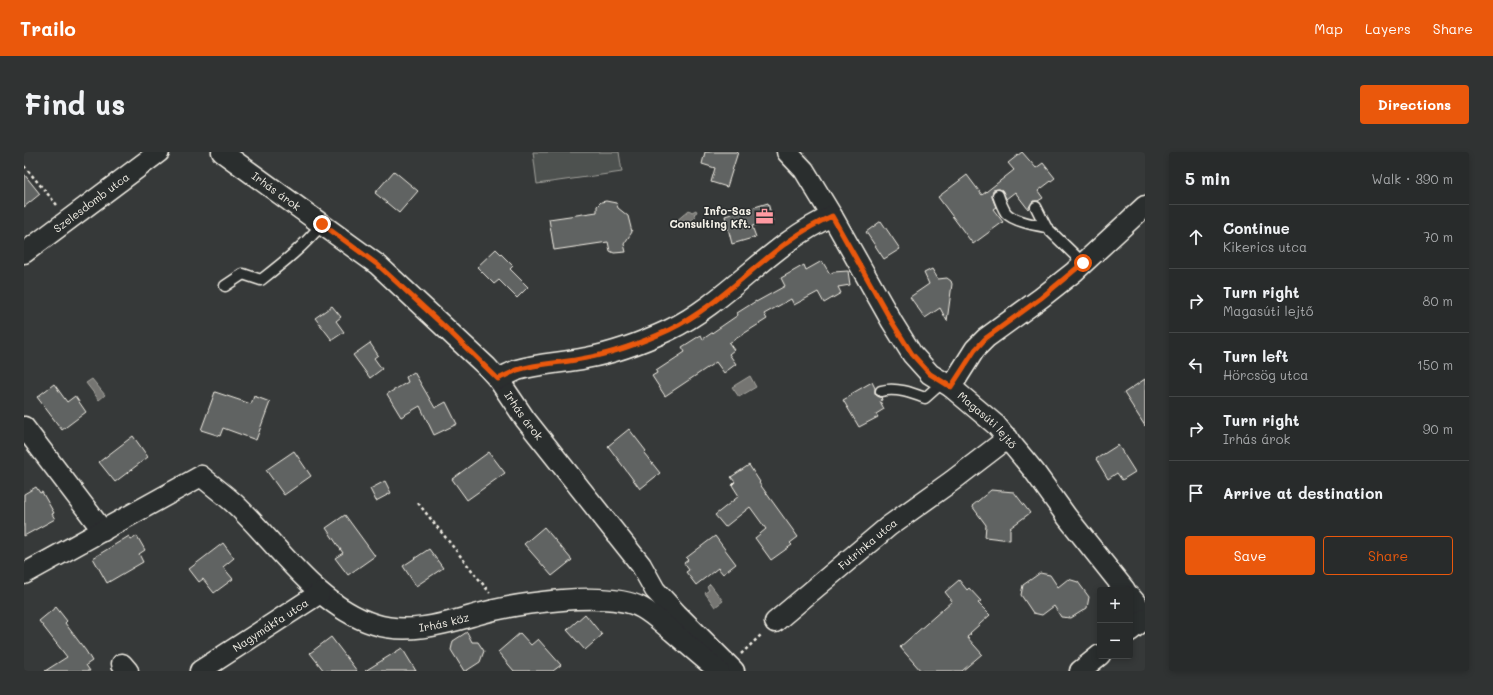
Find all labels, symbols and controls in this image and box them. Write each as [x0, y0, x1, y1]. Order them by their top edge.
text: Trailo [20, 16, 76, 41]
text: Map [1314, 19, 1343, 38]
text: Layers [1365, 19, 1411, 38]
text: Share [1433, 19, 1473, 38]
button: Directions [1360, 85, 1469, 124]
text: Find us [24, 86, 125, 122]
text: 5 min [1185, 167, 1230, 189]
street label: Irhás árok [249, 168, 304, 214]
street label: Szelesdomb utca [50, 169, 132, 236]
text: Walk · 390 m [1371, 170, 1453, 187]
place label: Info-Sas Consulting Kft. [669, 203, 751, 231]
office icon: Info-Sas Consulting Kft. [754, 207, 774, 227]
route end [313, 215, 331, 233]
text: Continue [1223, 218, 1290, 238]
icon: ahead [1185, 226, 1207, 248]
text: 70 m [1423, 228, 1453, 245]
text: Kikerics utca [1223, 238, 1307, 255]
route start [1074, 254, 1092, 272]
text: Turn right [1223, 282, 1300, 302]
icon: right [1185, 290, 1207, 312]
text: 80 m [1423, 292, 1453, 309]
text: Magasúti lejtő [1223, 302, 1314, 319]
text: Turn left [1223, 346, 1288, 366]
icon: left [1185, 354, 1207, 376]
text: 150 m [1417, 356, 1453, 373]
text: Hörcsög utca [1223, 366, 1308, 383]
street label: Irhás árok [501, 388, 547, 443]
street label: Magasúti lejtő [955, 388, 1021, 452]
text: Turn right [1223, 410, 1300, 430]
icon: right [1185, 418, 1207, 440]
text: 90 m [1423, 420, 1453, 437]
text: Irhás árok [1223, 430, 1290, 447]
icon: arrive [1185, 482, 1207, 504]
text: Arrive at destination [1223, 483, 1383, 503]
street label: Futrinka utca [835, 515, 900, 573]
button: Save [1185, 536, 1315, 575]
button: Share [1323, 536, 1453, 575]
map controls [1097, 587, 1133, 659]
button: + [1097, 587, 1133, 623]
street label: Nagymákfa utca [229, 595, 311, 655]
street label: Irhás köz [418, 609, 471, 635]
button: − [1097, 623, 1133, 659]

